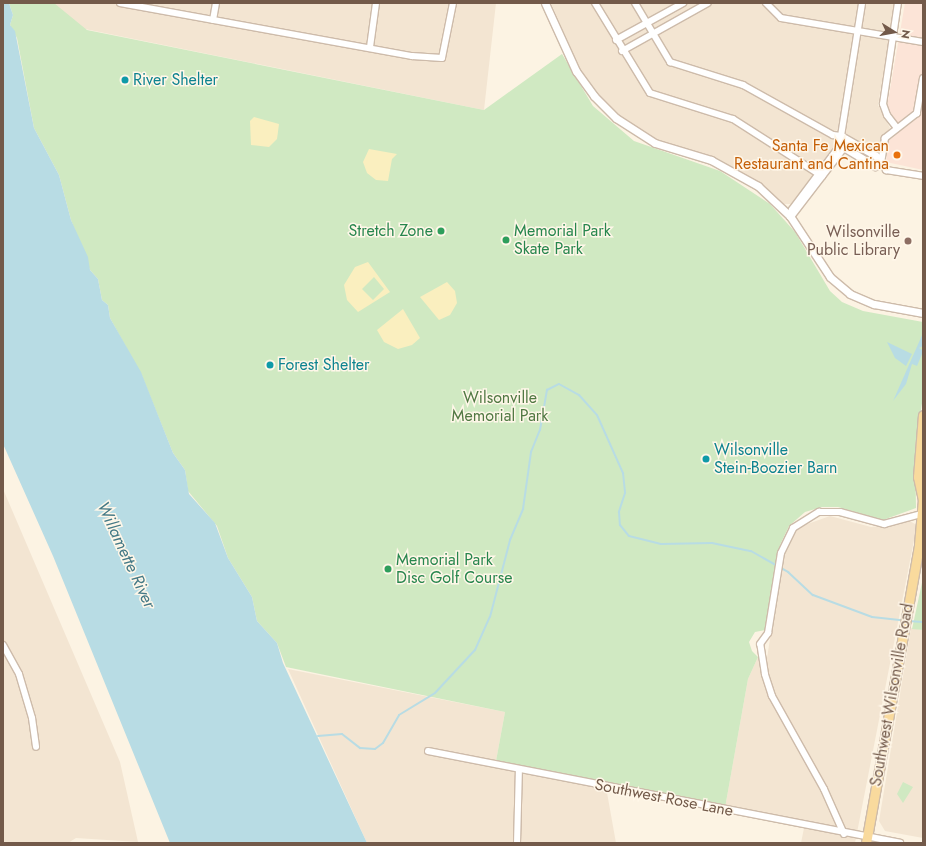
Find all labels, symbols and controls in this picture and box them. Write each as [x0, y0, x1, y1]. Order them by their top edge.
north arrow [874, 12, 914, 52]
text: N [897, 28, 914, 40]
place label: River Shelter [133, 70, 218, 90]
marker: River Shelter [120, 75, 130, 85]
place label: Santa Fe Mexican Restaurant and Cantina [734, 136, 889, 174]
marker: Santa Fe Mexican Restaurant and Cantina [892, 150, 902, 160]
place label: Stretch Zone [349, 221, 433, 241]
place label: Memorial Park Skate Park [514, 221, 611, 259]
place label: Wilsonville Public Library [807, 222, 900, 260]
marker: Stretch Zone [436, 226, 446, 236]
marker: Memorial Park Skate Park [501, 235, 511, 245]
marker: Wilsonville Public Library [903, 236, 913, 246]
place label: Forest Shelter [278, 355, 369, 375]
marker: Forest Shelter [265, 360, 275, 370]
park label: Wilsonville Memorial Park [452, 388, 548, 426]
place label: Wilsonville Stein-Boozier Barn [714, 440, 837, 478]
marker: Wilsonville Stein-Boozier Barn [701, 454, 711, 464]
water label: Willamette River [92, 498, 160, 612]
place label: Memorial Park Disc Golf Course [396, 550, 512, 588]
marker: Memorial Park Disc Golf Course [383, 564, 393, 574]
street label: Southwest Wilsonville Road [866, 602, 918, 788]
street label: Southwest Rose Lane [593, 775, 735, 821]

